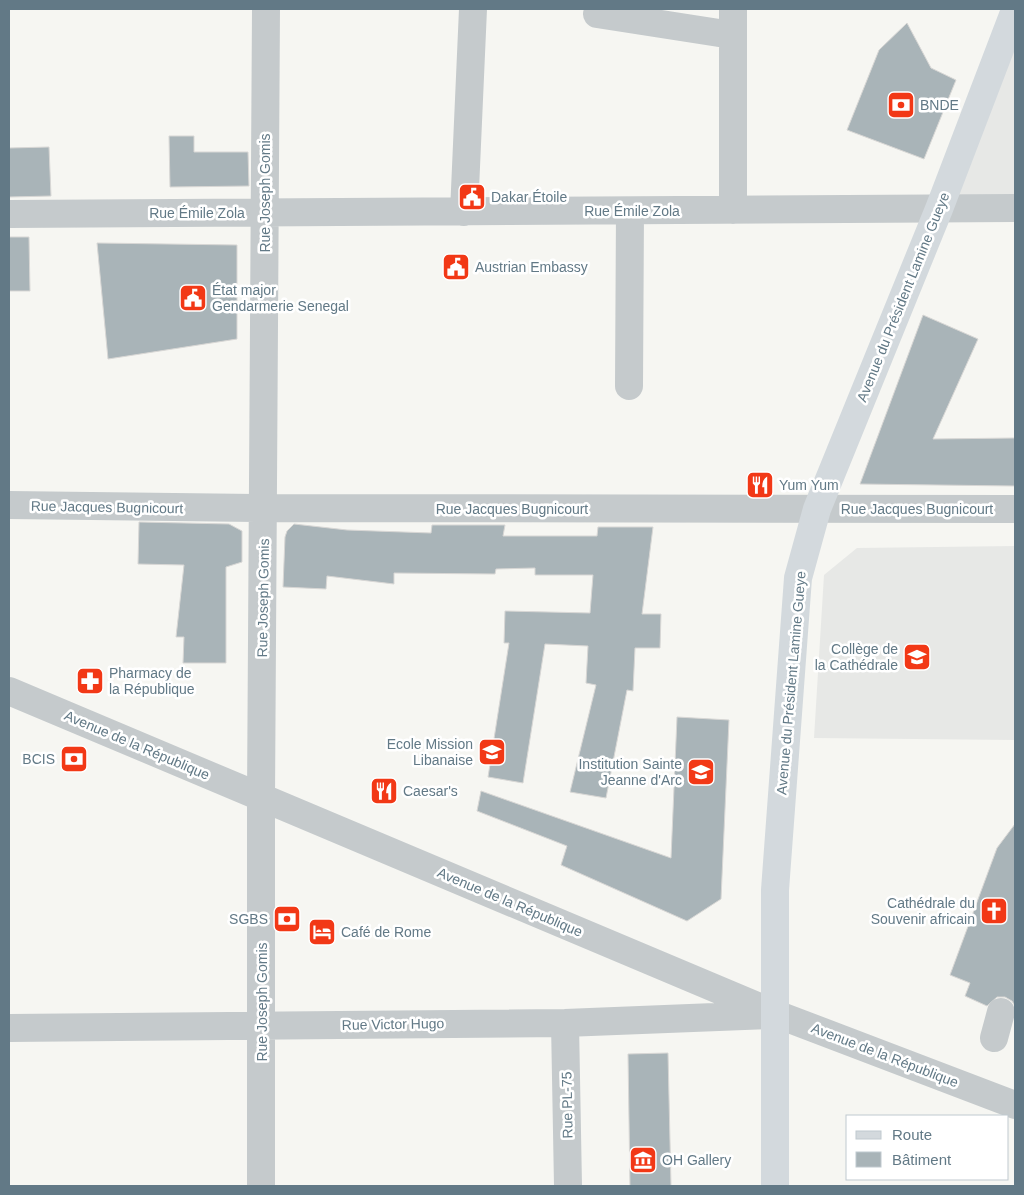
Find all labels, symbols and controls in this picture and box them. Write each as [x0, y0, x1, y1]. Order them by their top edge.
bank icon: BNDE [886, 90, 916, 120]
place label: BNDE [920, 97, 959, 113]
street label: Rue Joseph Gomis [257, 133, 273, 253]
public building icon: Dakar Étoile [457, 182, 487, 212]
place label: Dakar Étoile [491, 189, 567, 205]
street label: Avenue du Président Lamine Gueye [854, 190, 953, 404]
street label: Rue Émile Zola [584, 203, 680, 219]
street label: Rue Émile Zola [149, 205, 245, 221]
public building icon: Austrian Embassy [441, 252, 471, 282]
place label: Austrian Embassy [475, 259, 588, 275]
place label: État major Gendarmerie Senegal [212, 282, 349, 314]
public building icon: État major Gendarmerie Senegal [178, 283, 208, 313]
restaurant icon: Yum Yum [745, 470, 775, 500]
place label: Yum Yum [779, 477, 839, 493]
street label: Rue Jacques Bugnicourt [31, 498, 184, 516]
street label: Rue Jacques Bugnicourt [436, 501, 588, 517]
street label: Rue Jacques Bugnicourt [841, 501, 993, 517]
street label: Rue Joseph Gomis [254, 538, 272, 658]
street label: Avenue du Président Lamine Gueye [773, 570, 809, 796]
place label: Collège de la Cathédrale [815, 641, 898, 673]
school or university icon: Collège de la Cathédrale [902, 642, 932, 672]
place label: Pharmacy de la République [109, 665, 195, 697]
pharmacy icon: Pharmacy de la République [75, 666, 105, 696]
street label: Avenue de la République [62, 707, 212, 783]
place label: Ecole Mission Libanaise [387, 736, 473, 768]
school or university icon: Ecole Mission Libanaise [477, 737, 507, 767]
bank icon: BCIS [59, 744, 89, 774]
place label: BCIS [22, 751, 55, 767]
place label: Institution Sainte Jeanne d'Arc [578, 756, 682, 788]
school or university icon: Institution Sainte Jeanne d'Arc [686, 757, 716, 787]
restaurant icon: Caesar's [369, 776, 399, 806]
place label: Caesar's [403, 783, 458, 799]
street label: Avenue de la République [435, 864, 585, 940]
place label: Cathédrale du Souvenir africain [871, 895, 975, 927]
church icon: Cathédrale du Souvenir africain [979, 896, 1009, 926]
bank icon: SGBS [272, 904, 302, 934]
place label: SGBS [229, 911, 268, 927]
hotel icon: Café de Rome [307, 917, 337, 947]
place label: Café de Rome [341, 924, 431, 940]
street label: Rue Joseph Gomis [254, 942, 270, 1062]
street label: Rue Victor Hugo [342, 1015, 445, 1033]
street label: Avenue de la République [809, 1020, 961, 1091]
street label: Rue PL-75 [558, 1071, 576, 1139]
legend [846, 1115, 1009, 1180]
text: Route [892, 1126, 932, 1143]
museum icon: OH Gallery [628, 1145, 658, 1175]
text: Bâtiment [892, 1151, 952, 1168]
place label: OH Gallery [662, 1152, 731, 1168]

